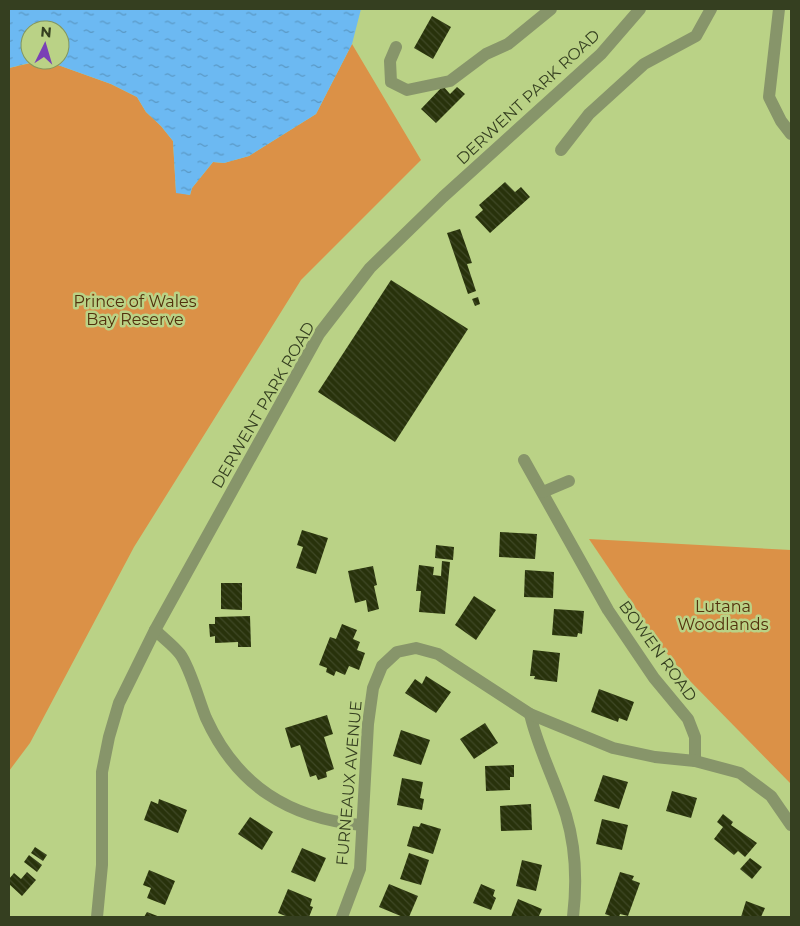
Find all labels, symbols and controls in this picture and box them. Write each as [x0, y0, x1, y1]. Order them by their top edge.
north arrow [20, 20, 70, 70]
text: N [40, 23, 53, 42]
street label: DERWENT PARK ROAD [452, 26, 604, 168]
park label: Prince of Wales Bay Reserve [73, 292, 197, 329]
street label: DERWENT PARK ROAD [208, 318, 318, 492]
street label: BOWEN ROAD [615, 597, 701, 705]
park label: Lutana Woodlands [677, 597, 769, 634]
street label: FURNEAUX AVENUE [332, 700, 366, 866]

